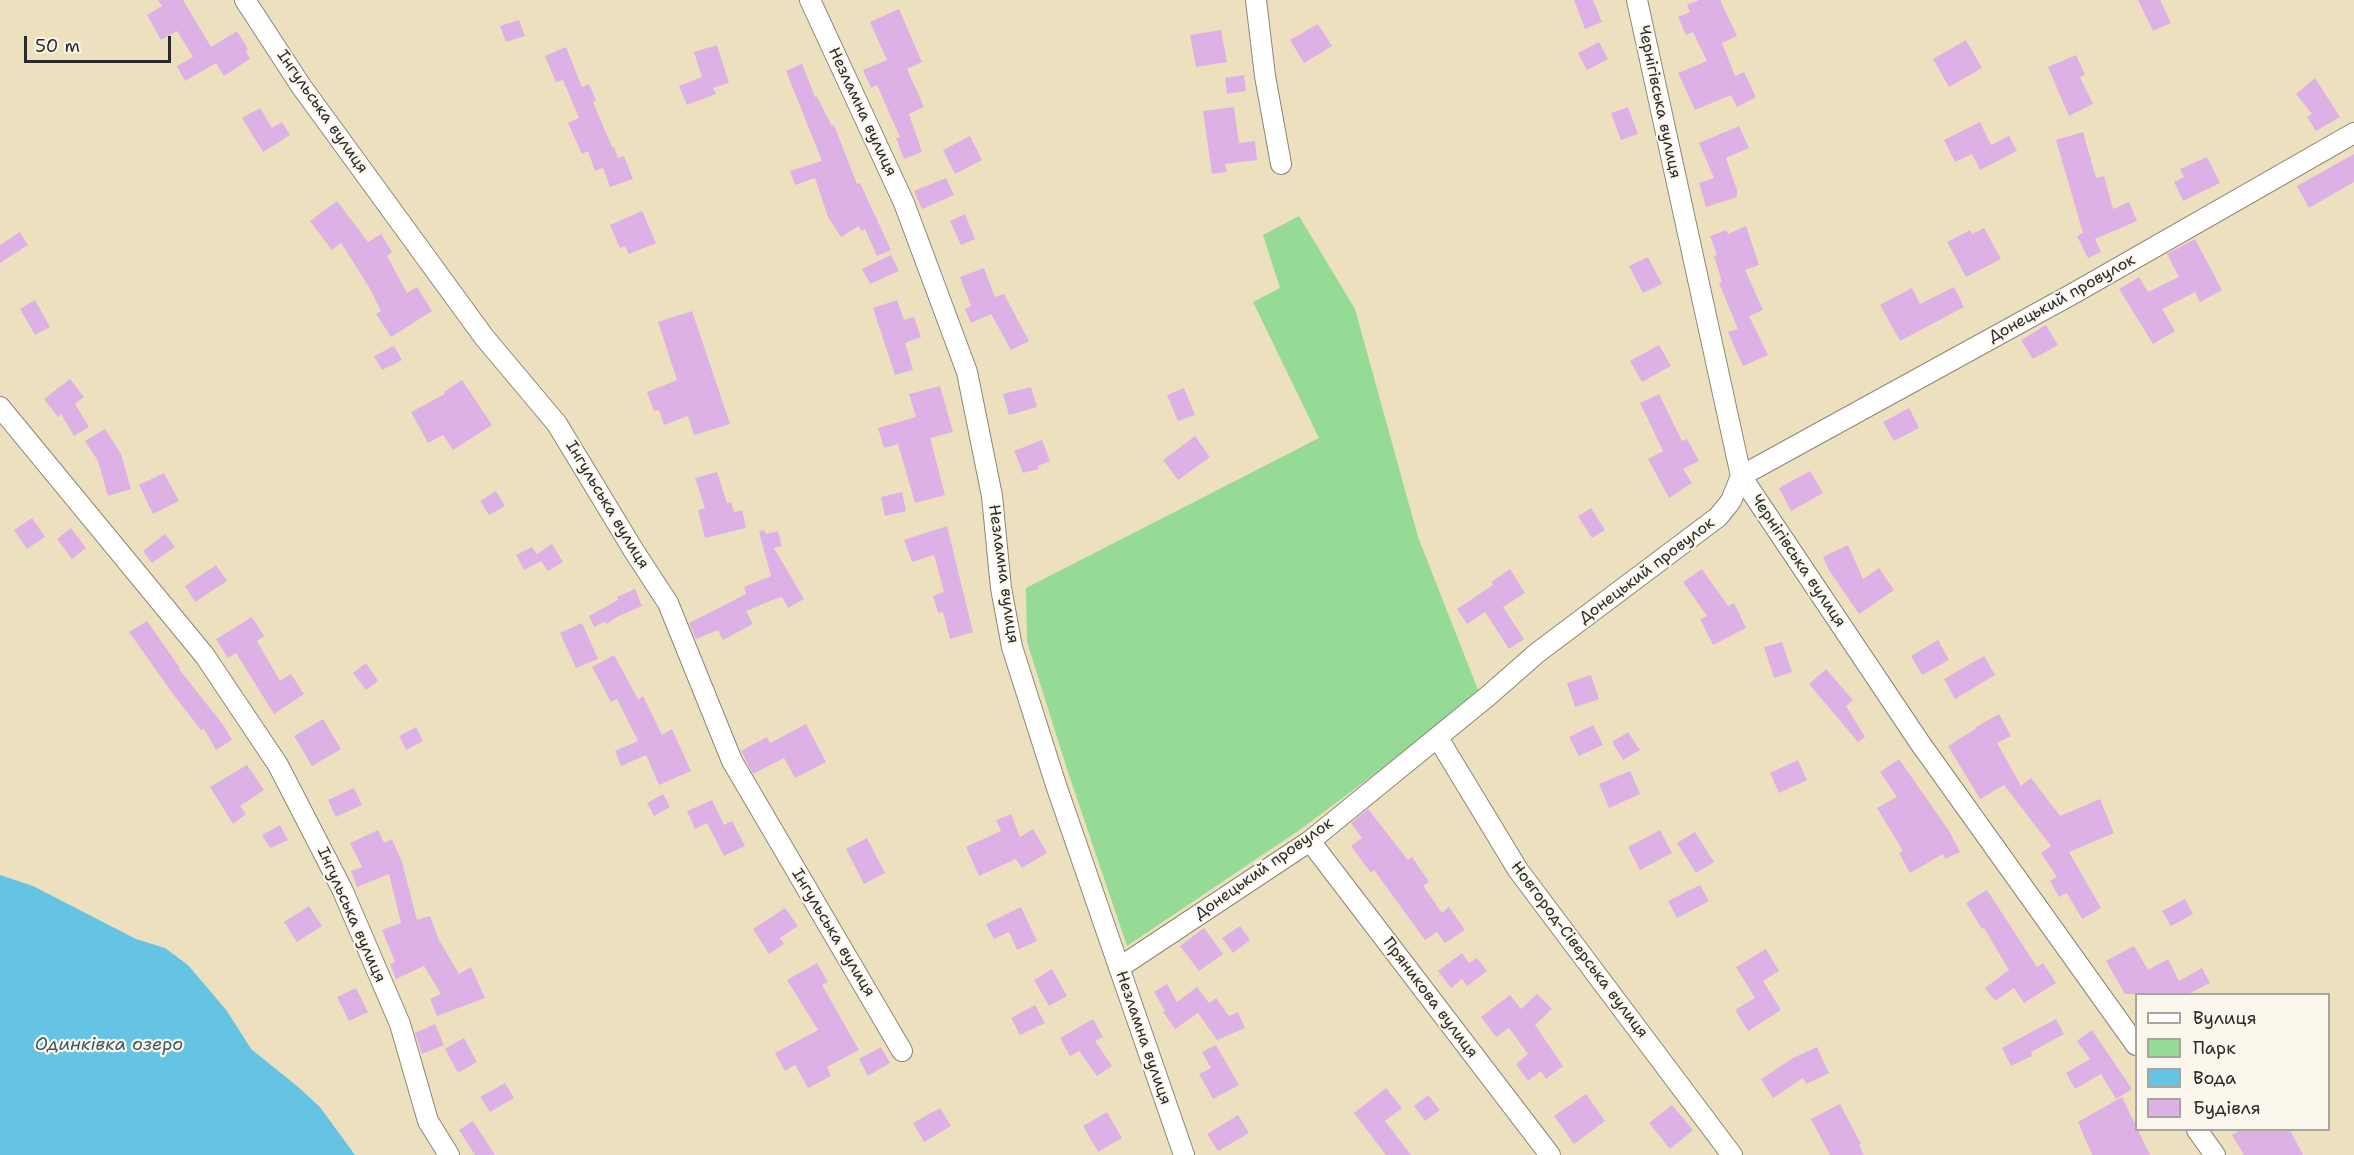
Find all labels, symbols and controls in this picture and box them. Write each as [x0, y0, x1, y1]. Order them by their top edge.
scale bar [27, 24, 174, 62]
street label: Чернігівська вулиця [1633, 24, 1685, 180]
text: 50 m [35, 34, 80, 58]
street label: Незламна вулиця [824, 44, 900, 180]
street label: Інгульська вулиця [272, 47, 372, 177]
street label: Донецький провулок [1985, 251, 2139, 347]
street label: Інгульська вулиця [561, 437, 653, 573]
street label: Чернігівська вулиця [1746, 491, 1850, 631]
street label: Незламна вулиця [984, 503, 1022, 645]
street label: Донецький провулок [1575, 514, 1719, 628]
street label: Донецький провулок [1191, 814, 1337, 924]
street label: Інгульська вулиця [312, 844, 390, 986]
street label: Новгород-Сіверська вулиця [1506, 858, 1652, 1042]
street label: Інгульська вулиця [787, 865, 879, 1001]
street label: Пряникова вулиця [1379, 934, 1481, 1062]
street label: Незламна вулиця [1111, 969, 1175, 1107]
legend [2135, 993, 2330, 1131]
text: Вулиця [2193, 1006, 2257, 1030]
water label: Одинківка озеро [35, 1034, 183, 1056]
text: Парк [2193, 1036, 2236, 1060]
text: Вода [2193, 1066, 2236, 1090]
text: Будівля [2193, 1096, 2261, 1120]

